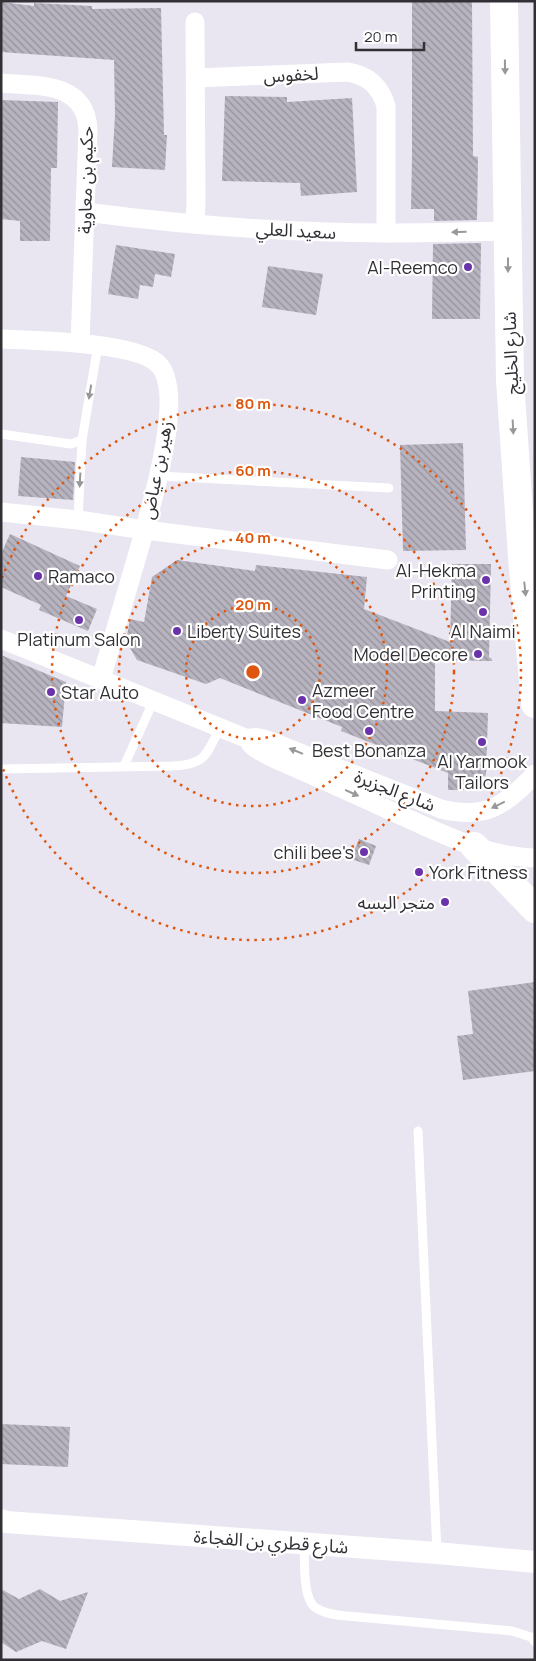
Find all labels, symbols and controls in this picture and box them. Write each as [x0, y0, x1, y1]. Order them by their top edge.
scale bar [356, 20, 424, 52]
text: 20 m [364, 26, 397, 47]
one-way arrow [501, 60, 509, 76]
street label: لخفوس [263, 61, 319, 87]
street label: حكيم بن معاوية [72, 126, 100, 234]
street label: سعيد العلي [255, 216, 337, 246]
one-way arrow [451, 228, 467, 236]
place label: Al-Reemco [367, 255, 458, 279]
one-way arrow [504, 257, 512, 273]
marker: Al-Reemco [462, 261, 474, 273]
street label: شارع الخليج [497, 311, 526, 395]
one-way arrow [86, 385, 94, 401]
text: 80 m [235, 393, 271, 414]
street label: زهير بن عياض [135, 419, 177, 521]
one-way arrow [509, 420, 517, 436]
text: 60 m [235, 460, 271, 481]
one-way arrow [76, 472, 84, 488]
text: 40 m [235, 527, 271, 548]
place label: Al-Hekma Printing [396, 558, 476, 603]
place label: Ramaco [48, 564, 115, 588]
marker: Ramaco [32, 570, 44, 582]
marker: Al-Hekma Printing [480, 574, 492, 586]
one-way arrow [521, 582, 529, 598]
text: 20 m [235, 594, 271, 615]
marker: Al Naimi [477, 606, 489, 618]
marker: Platinum Salon [73, 614, 85, 626]
place label: Liberty Suites [187, 619, 301, 643]
place label: Al Naimi [450, 619, 516, 643]
marker: Liberty Suites [171, 625, 183, 637]
place label: Platinum Salon [17, 627, 141, 651]
place label: Model Decore [353, 642, 468, 666]
marker: Model Decore [472, 648, 484, 660]
centre of rings [244, 663, 262, 681]
place label: Azmeer Food Centre [312, 678, 414, 723]
place label: Star Auto [61, 680, 139, 704]
marker: Star Auto [45, 686, 57, 698]
marker: Azmeer Food Centre [296, 694, 308, 706]
marker: Best Bonanza [363, 725, 375, 737]
marker: Al Yarmook Tailors [476, 736, 488, 748]
place label: Best Bonanza [312, 738, 426, 762]
one-way arrow [289, 747, 303, 755]
place label: Al Yarmook Tailors [437, 749, 528, 794]
street label: شارع الجزيرة [350, 764, 439, 819]
one-way arrow [344, 789, 359, 798]
one-way arrow [491, 801, 505, 809]
place label: chili bee's [274, 840, 354, 864]
marker: chili bee's [358, 846, 370, 858]
place label: York Fitness [429, 860, 528, 884]
marker: York Fitness [413, 866, 425, 878]
place label: متجر البسه [357, 890, 435, 914]
marker: متجر البسه [439, 896, 451, 908]
street label: شارع قطري بن الفجاءة [193, 1524, 349, 1561]

